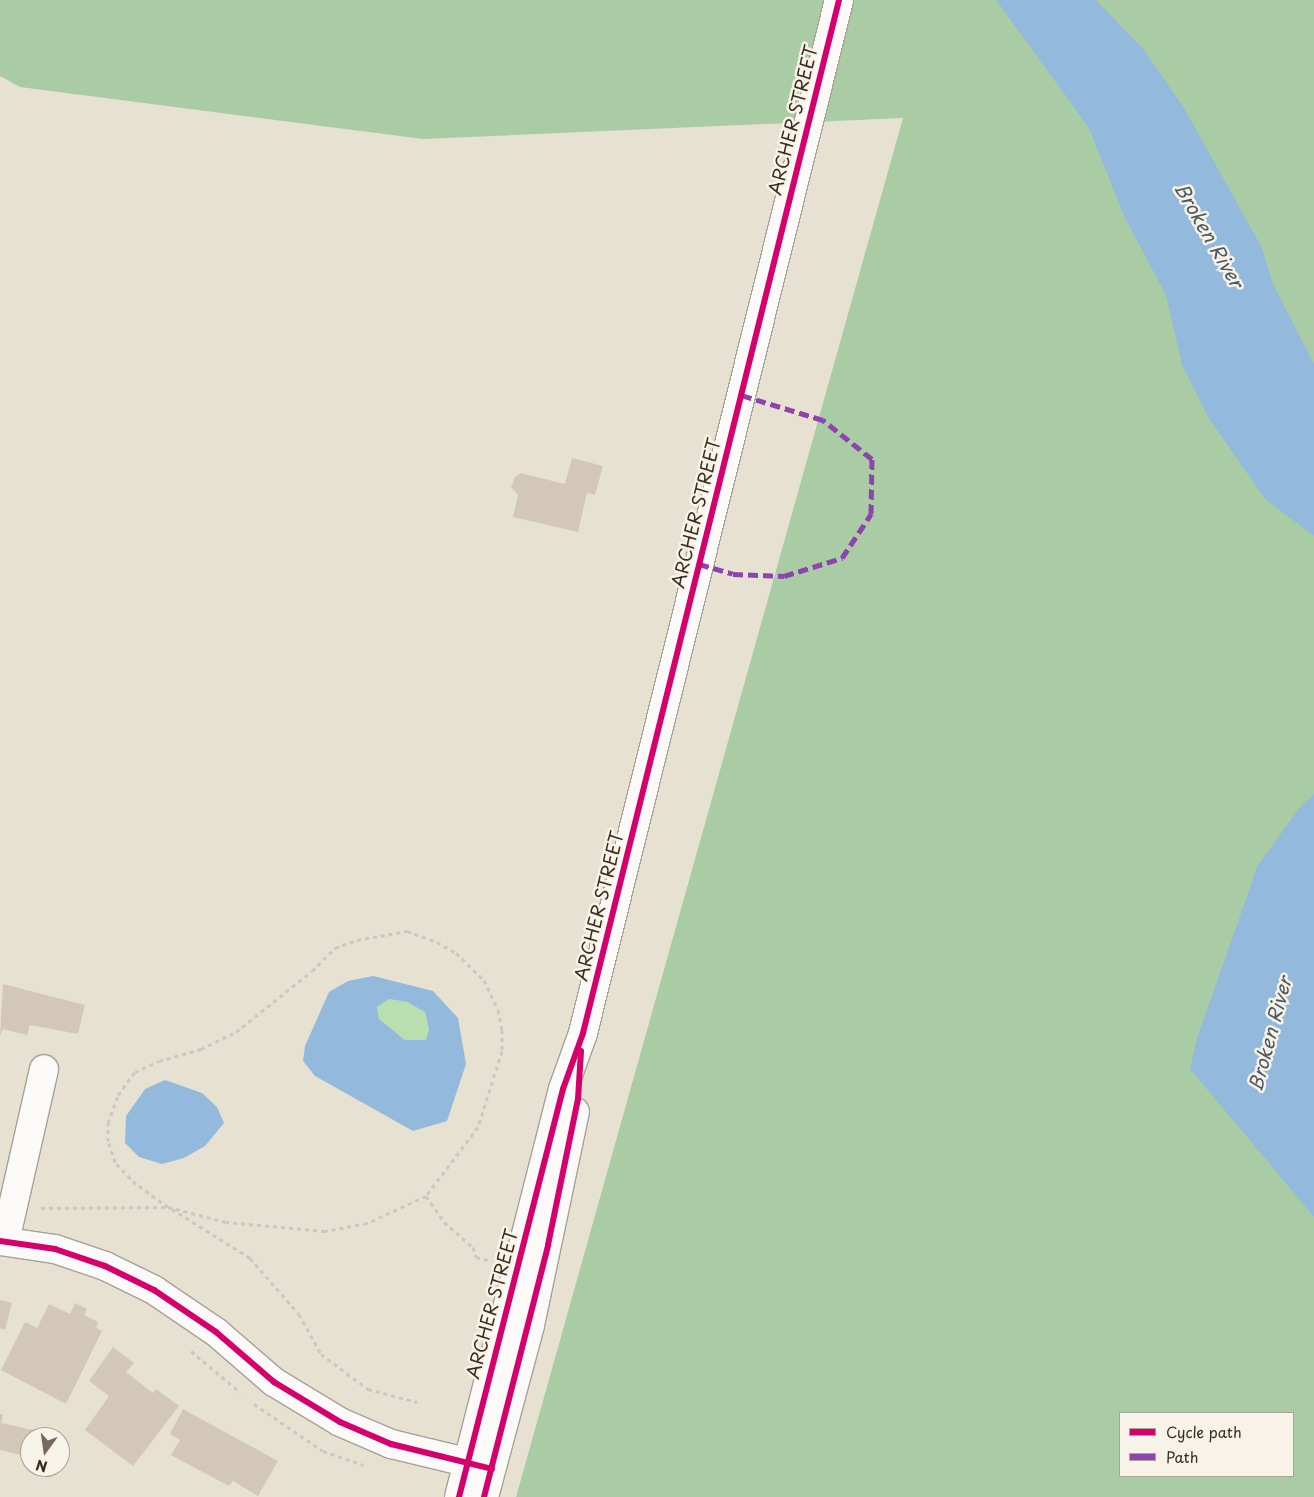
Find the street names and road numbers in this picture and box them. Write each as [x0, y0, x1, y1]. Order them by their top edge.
street label: ARCHER STREET [764, 43, 822, 197]
street label: ARCHER STREET [667, 436, 725, 590]
street label: ARCHER STREET [570, 829, 628, 983]
street label: ARCHER STREET [462, 1227, 522, 1381]

